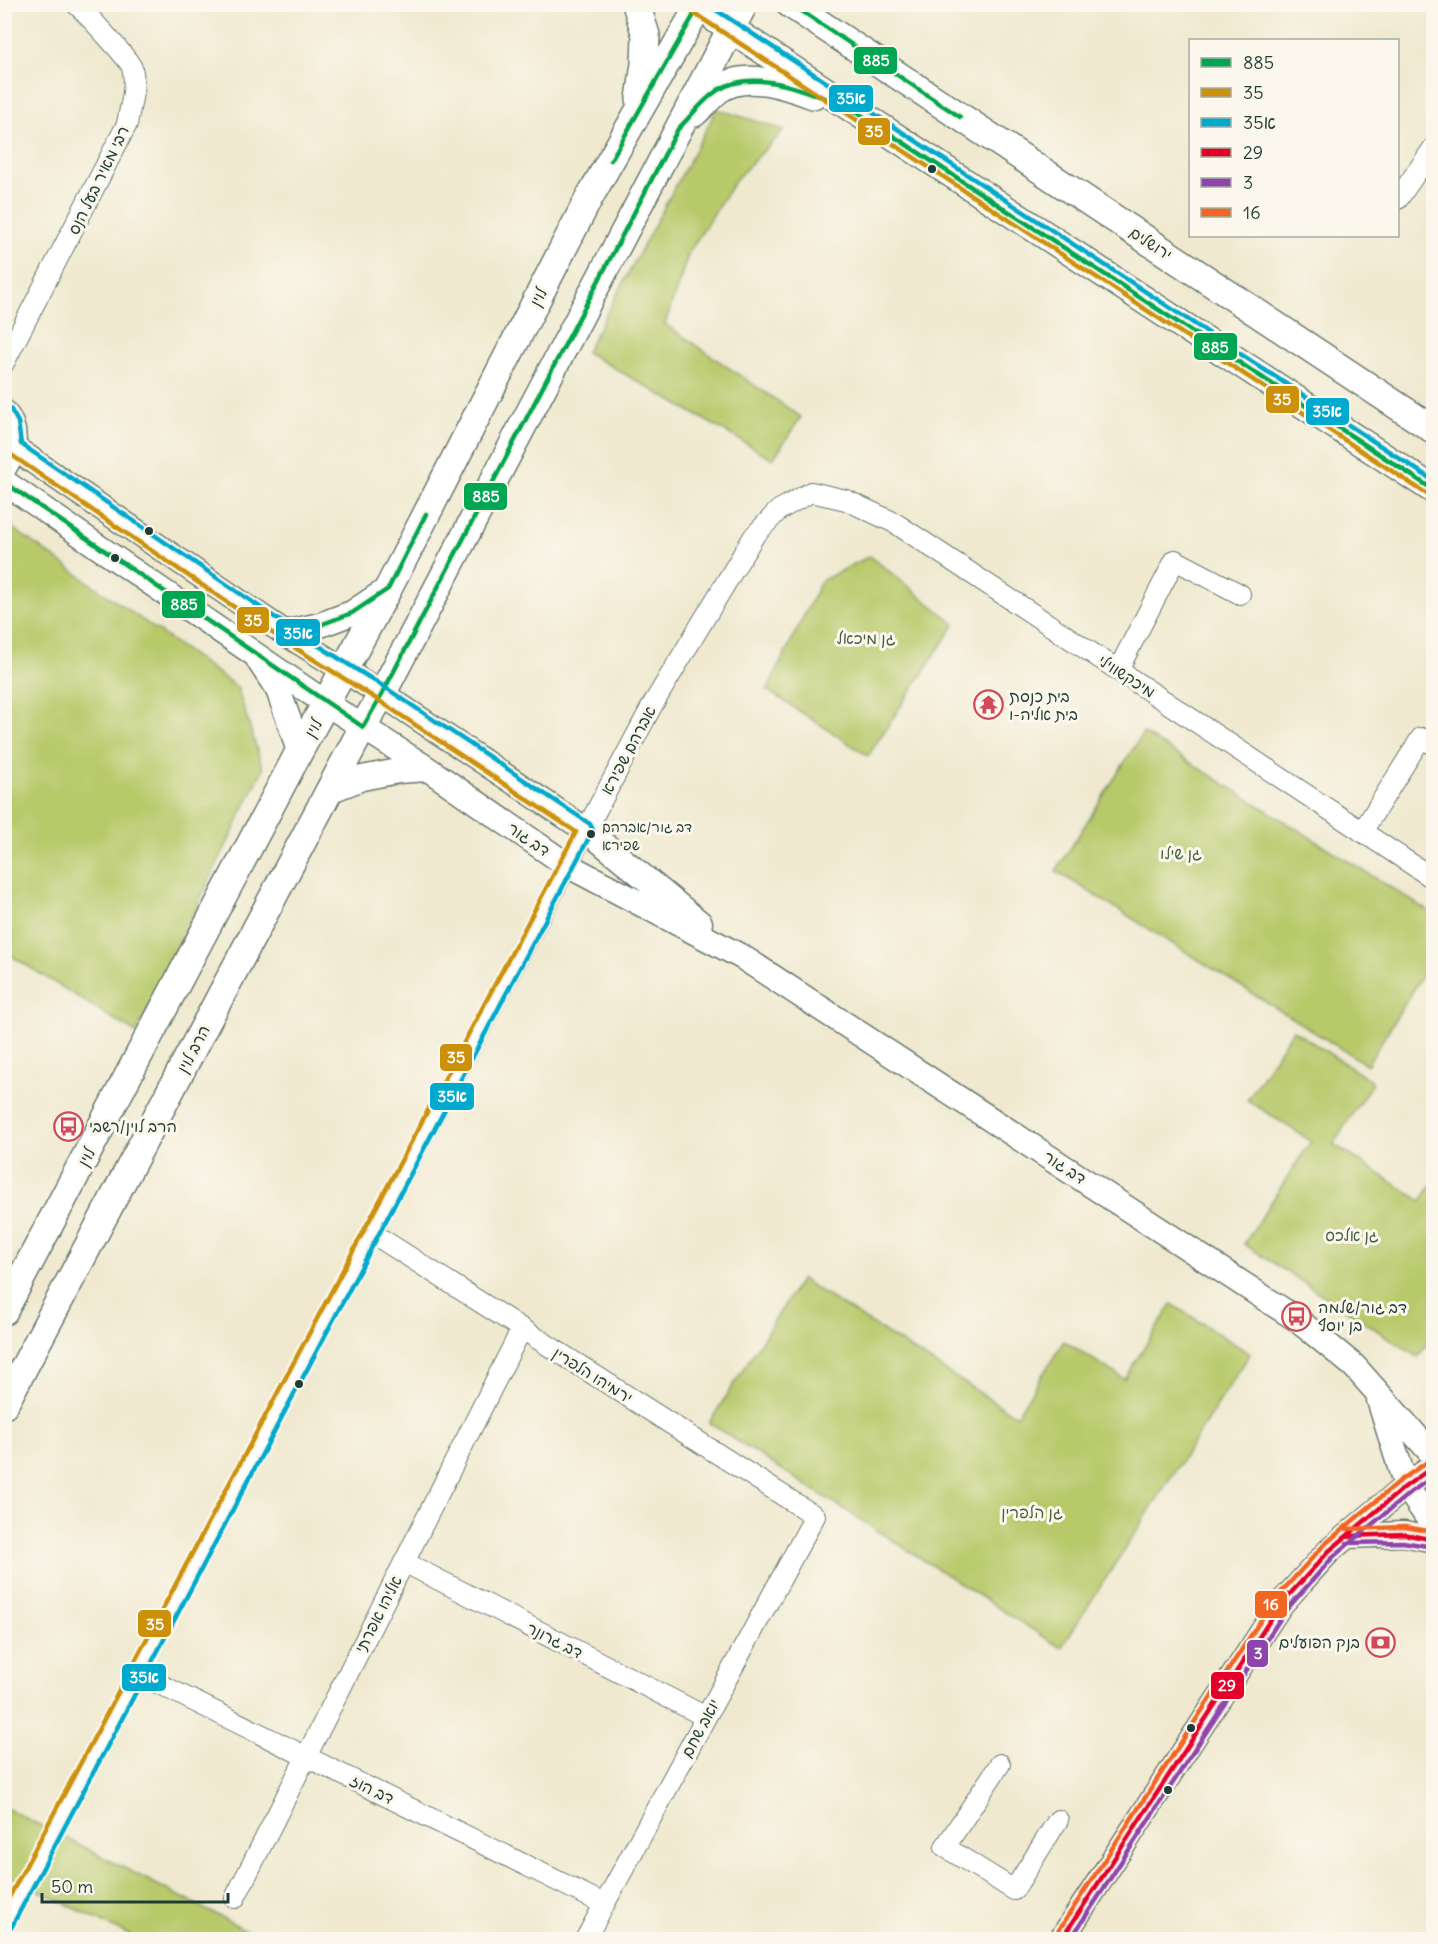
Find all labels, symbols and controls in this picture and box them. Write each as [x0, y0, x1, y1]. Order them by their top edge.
legend [1189, 39, 1399, 237]
line badge: 885 [853, 46, 898, 75]
text: 885 [862, 50, 890, 70]
text: 885 [1243, 51, 1274, 74]
text: 35 [1243, 81, 1264, 104]
line badge: 35א [828, 84, 874, 113]
text: 35א [836, 88, 866, 108]
text: 35א [1243, 111, 1276, 134]
line badge: 35 [857, 117, 891, 146]
text: 35 [865, 121, 883, 141]
street label: רבי מאיר בעל הנס [63, 122, 133, 238]
text: 29 [1243, 141, 1263, 164]
unlabelled marker [926, 163, 938, 175]
text: 3 [1243, 171, 1253, 194]
text: 16 [1243, 201, 1261, 224]
street label: ירושלים [1126, 222, 1176, 264]
street label: לוין [525, 283, 552, 310]
line badge: 885 [1193, 332, 1238, 361]
text: 885 [1201, 337, 1229, 357]
line badge: 35 [1265, 385, 1300, 414]
text: 35 [1273, 389, 1291, 409]
line badge: 35א [1305, 397, 1350, 426]
text: 35א [1312, 401, 1342, 421]
line badge: 885 [463, 482, 508, 511]
text: 885 [472, 486, 500, 506]
unlabelled marker [143, 525, 155, 537]
unlabelled marker [109, 552, 121, 564]
line badge: 885 [161, 590, 206, 619]
text: 885 [170, 594, 198, 614]
line badge: 35 [236, 606, 270, 634]
text: 35 [244, 610, 262, 630]
line badge: 35א [275, 618, 321, 647]
text: 35א [283, 623, 313, 643]
park label: גן מיכאל [837, 628, 896, 648]
street label: מיכקשווילי [1094, 650, 1159, 703]
place label: בית כנסת בית אליה-ו [1009, 686, 1078, 724]
temple icon: בית כנסת בית אליה-ו [972, 689, 1004, 721]
street label: אברהם שפירא [596, 702, 660, 798]
street label: לוין [300, 714, 327, 741]
street label: דב גור [504, 818, 554, 860]
place label: דב גור/אברהם שפירא [602, 818, 692, 854]
marker: דב גור/אברהם שפירא [585, 828, 597, 840]
park label: גן שילו [1160, 843, 1202, 863]
street label: הרב לוין [172, 1022, 214, 1076]
line badge: 35 [439, 1043, 473, 1072]
text: 35 [447, 1047, 465, 1067]
line badge: 35א [429, 1082, 475, 1111]
text: 35א [437, 1086, 467, 1106]
bus stop icon: הרב לוין/רשבי [52, 1110, 84, 1142]
place label: הרב לוין/רשבי [89, 1116, 177, 1136]
street label: לוין [73, 1143, 100, 1170]
street label: דב גור [1040, 1146, 1090, 1188]
park label: גן אלכס [1325, 1225, 1379, 1245]
place label: דב גור/שלמה בן יוסף [1318, 1297, 1407, 1335]
bus stop icon: דב גור/שלמה בן יוסף [1281, 1300, 1313, 1332]
street label: ירמיהו הלפרין [549, 1343, 637, 1408]
unlabelled marker [293, 1378, 305, 1390]
park label: גן הלפרין [1001, 1502, 1063, 1523]
street label: אליהו אפרתי [350, 1572, 406, 1656]
line badge: 16 [1254, 1590, 1288, 1619]
text: 16 [1263, 1594, 1279, 1614]
line badge: 35 [137, 1609, 172, 1638]
text: 35 [146, 1614, 164, 1634]
street label: דב גרונר [524, 1617, 586, 1663]
bank icon: בנק הפועלים [1365, 1626, 1397, 1658]
place label: בנק הפועלים [1279, 1632, 1360, 1652]
line badge: 3 [1246, 1639, 1269, 1668]
text: 3 [1253, 1643, 1263, 1663]
line badge: 35א [121, 1663, 167, 1692]
text: 35א [129, 1667, 159, 1687]
line badge: 29 [1210, 1671, 1245, 1700]
text: 29 [1218, 1675, 1236, 1695]
street label: יואב שחם [676, 1695, 724, 1761]
unlabelled marker [1185, 1722, 1197, 1734]
street label: דב הוז [347, 1770, 397, 1808]
unlabelled marker [1162, 1784, 1174, 1796]
scale bar [42, 1866, 228, 1904]
text: 50 m [51, 1875, 93, 1898]

